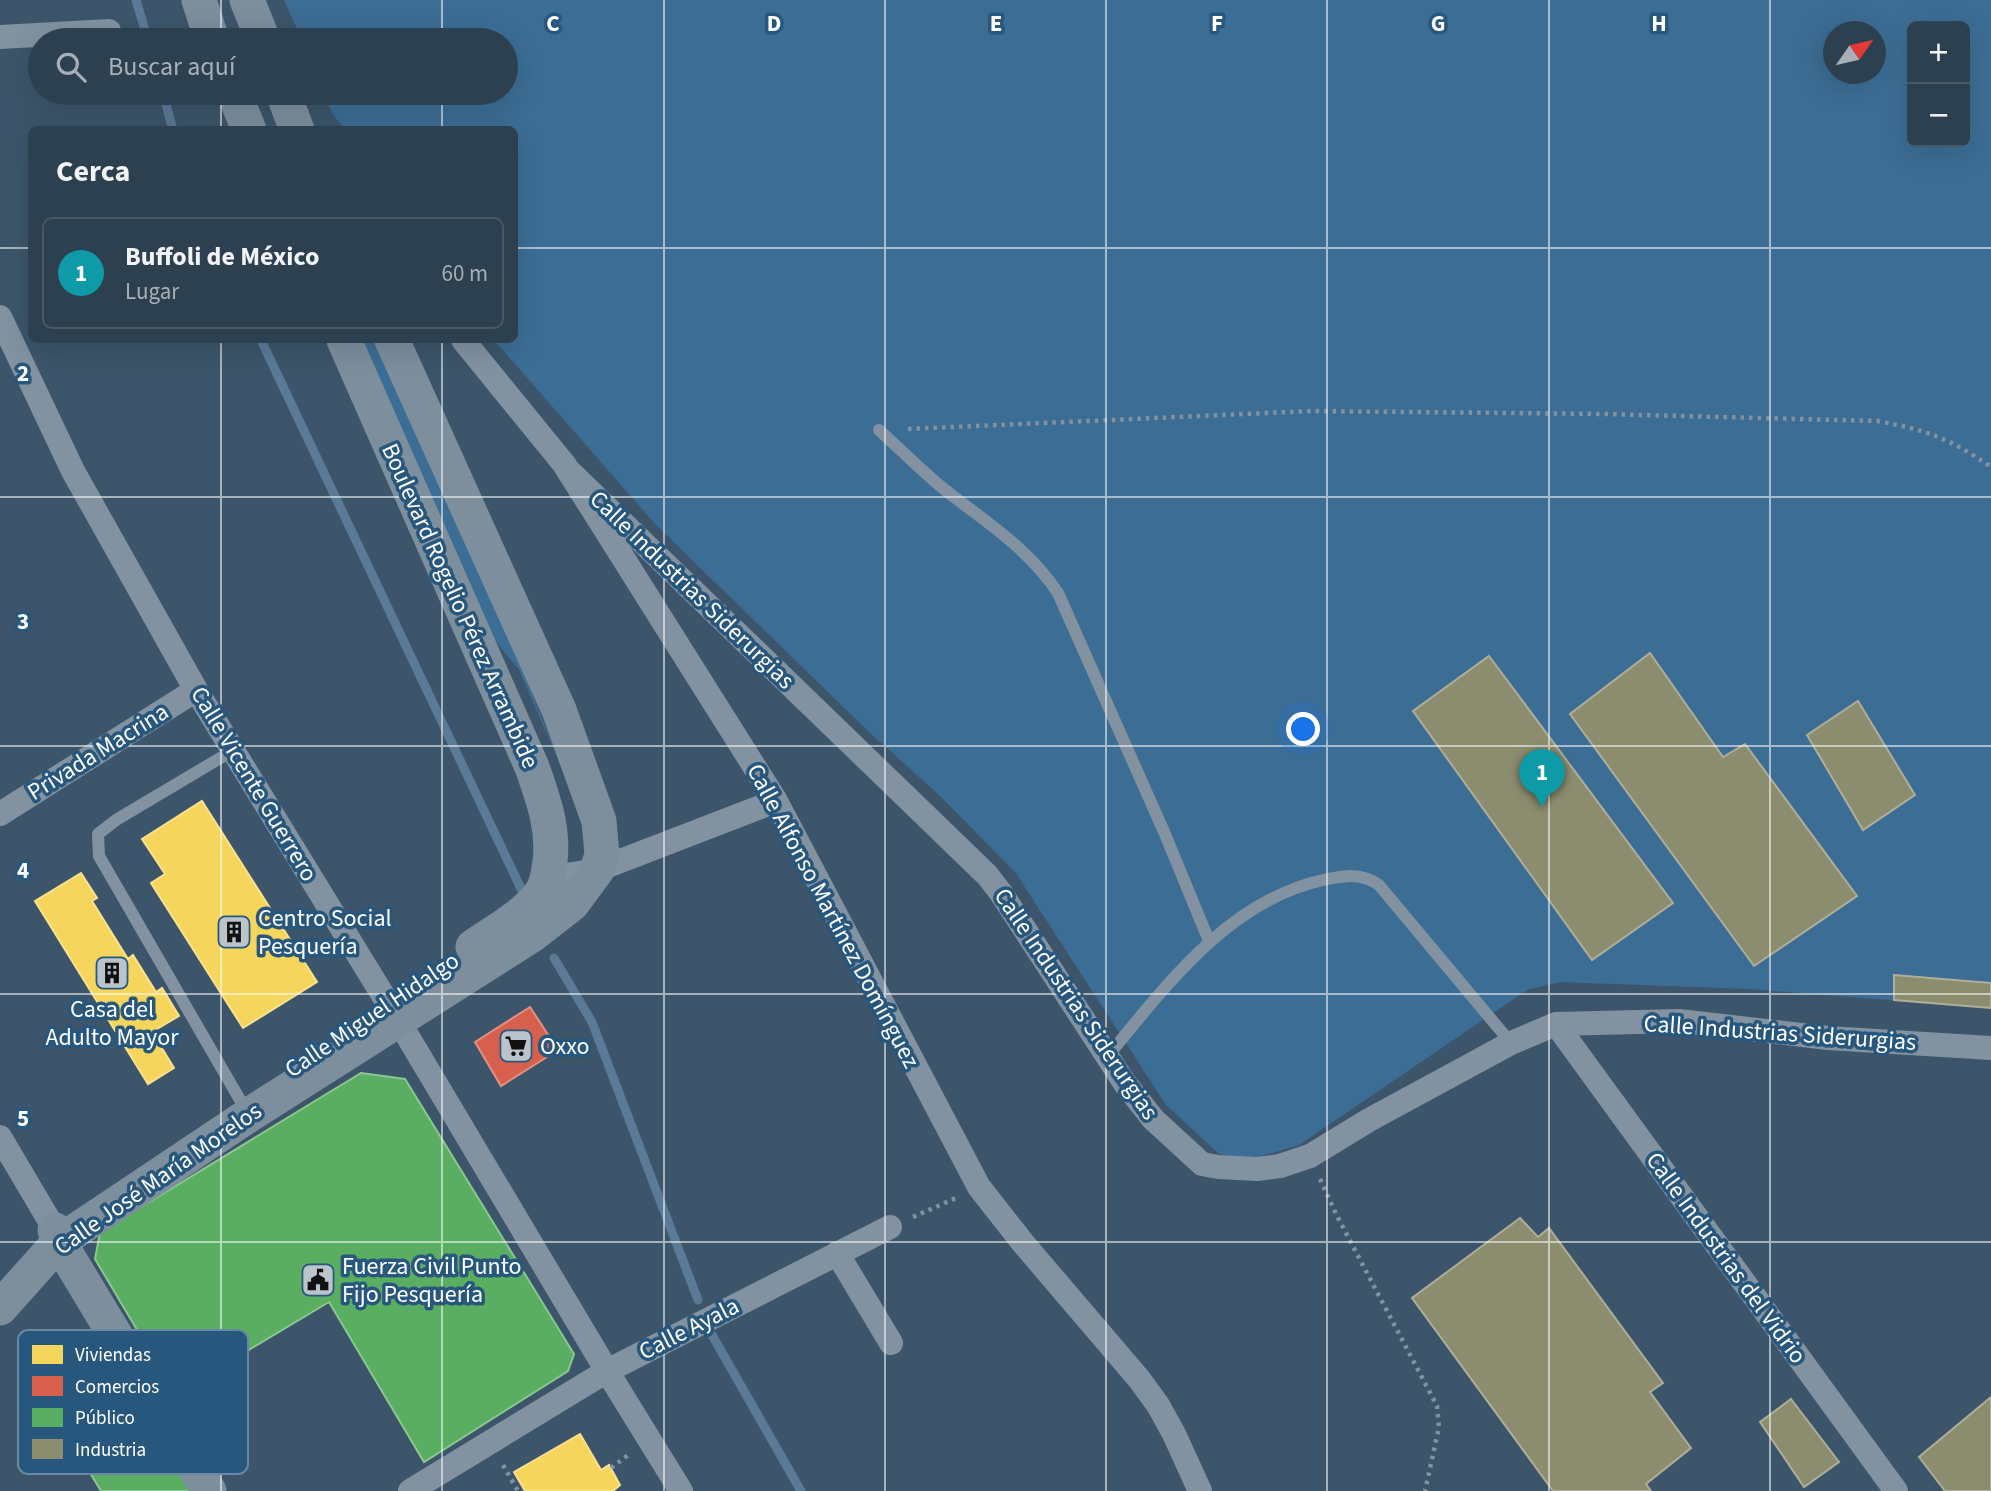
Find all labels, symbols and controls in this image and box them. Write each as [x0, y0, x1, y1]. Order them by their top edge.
text: C [546, 7, 560, 40]
text: D [767, 7, 781, 40]
text: E [990, 7, 1002, 40]
text: F [1211, 7, 1223, 40]
text: G [1431, 7, 1445, 40]
text: H [1651, 7, 1667, 40]
north arrow [1823, 21, 1886, 84]
map controls [1907, 21, 1970, 147]
button: + [1907, 21, 1970, 84]
search box [28, 28, 518, 105]
icon: search [52, 48, 90, 86]
text: Buscar aquí [108, 48, 235, 85]
button: − [1907, 84, 1970, 147]
text: Cerca [56, 150, 130, 193]
text: Buffoli de México [125, 238, 319, 275]
text: 1 [75, 257, 87, 290]
text: 60 m [441, 257, 488, 290]
text: Lugar [125, 275, 179, 308]
text: 2 [17, 357, 29, 390]
street label: Boulevard Rogelio Pérez Arrambide [372, 438, 548, 774]
street label: Calle Industrias Siderurgias [582, 483, 802, 697]
text: 3 [17, 605, 29, 638]
street label: Calle Vicente Guerrero [182, 680, 326, 888]
street label: Privada Macrina [21, 695, 175, 809]
your location [1286, 712, 1320, 746]
pin: 1 [1519, 749, 1565, 807]
street label: Calle Alfonso Martínez Domínguez [738, 757, 928, 1075]
text: 4 [17, 854, 29, 887]
street label: Calle Industrias Siderurgias [985, 881, 1167, 1127]
place label: Centro Social Pesquería [258, 901, 392, 964]
building icon: Centro Social Pesquería [215, 913, 253, 951]
street label: Calle Miguel Hidalgo [278, 943, 466, 1087]
building icon: Casa del Adulto Mayor [93, 954, 131, 992]
place label: Casa del Adulto Mayor [45, 992, 179, 1055]
street label: Calle Industrias Siderurgias [1643, 1006, 1917, 1060]
supermarket icon: Oxxo [497, 1027, 535, 1065]
place label: Oxxo [540, 1029, 590, 1064]
street label: Calle José María Morelos [47, 1094, 269, 1264]
text: 5 [17, 1102, 29, 1135]
street label: Calle Industrias del Vidrio [1637, 1145, 1815, 1371]
place label: Fuerza Civil Punto Fijo Pesquería [342, 1249, 521, 1312]
public building icon: Fuerza Civil Punto Fijo Pesquería [299, 1261, 337, 1299]
street label: Calle Ayala [633, 1289, 745, 1369]
legend [18, 1330, 248, 1474]
text: Viviendas [75, 1342, 151, 1369]
text: Comercios [75, 1374, 159, 1401]
text: Público [75, 1405, 135, 1432]
text: Industria [75, 1437, 146, 1464]

